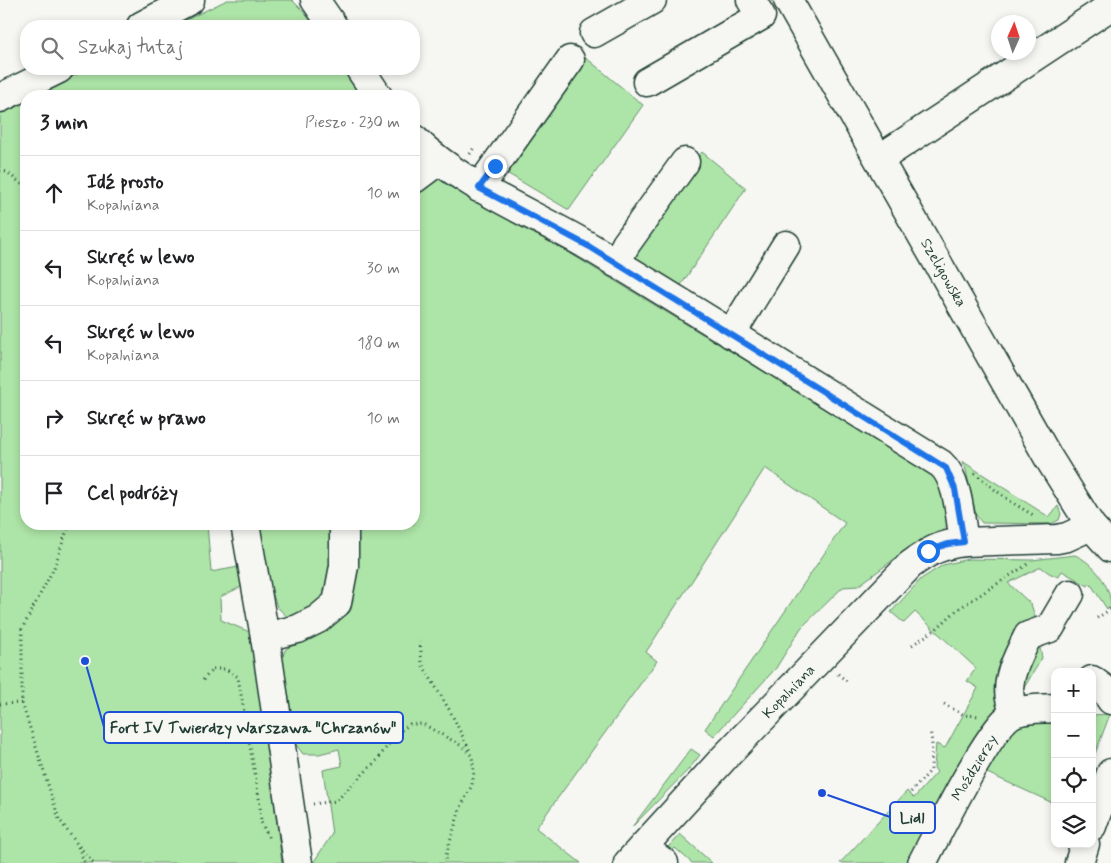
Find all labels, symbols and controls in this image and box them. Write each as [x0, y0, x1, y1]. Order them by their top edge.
north arrow [991, 15, 1036, 60]
search box [20, 20, 420, 75]
icon: search [38, 34, 66, 62]
text: Szukaj tutaj [78, 35, 183, 60]
text: 3 min [40, 109, 88, 137]
text: Pieszo · 230 m [305, 112, 400, 133]
route end [484, 155, 507, 178]
text: Idź prosto [87, 170, 164, 195]
icon: ahead [40, 179, 68, 207]
text: 10 m [367, 183, 400, 204]
text: Kopalniana [87, 195, 159, 216]
street label: Szeligowska [915, 235, 971, 311]
text: Skręć w lewo [87, 245, 195, 270]
icon: left [40, 254, 68, 282]
text: 30 m [367, 258, 400, 279]
text: Kopalniana [87, 270, 159, 291]
text: Skręć w lewo [87, 320, 195, 345]
icon: left [40, 329, 68, 357]
text: 180 m [357, 333, 400, 354]
text: Kopalniana [87, 345, 159, 366]
icon: right [40, 404, 68, 432]
text: Skręć w prawo [87, 406, 206, 431]
text: 10 m [367, 408, 400, 429]
icon: arrive [40, 479, 68, 507]
text: Cel podróży [87, 481, 178, 506]
route start [917, 540, 940, 563]
street label: Kopalniana [758, 661, 820, 723]
map controls [1051, 668, 1096, 848]
button: + [1051, 668, 1096, 713]
callout: Fort IV Twierdzy Warszawa "Chrzanów" [104, 712, 403, 743]
button: − [1051, 713, 1096, 758]
text: Fort IV Twierdzy Warszawa "Chrzanów" [110, 718, 396, 739]
street label: Moździerzy [947, 731, 1003, 805]
button: locate [1051, 758, 1096, 803]
callout: Lidl [890, 802, 935, 833]
button: layers [1051, 803, 1096, 848]
text: Lidl [900, 808, 924, 829]

